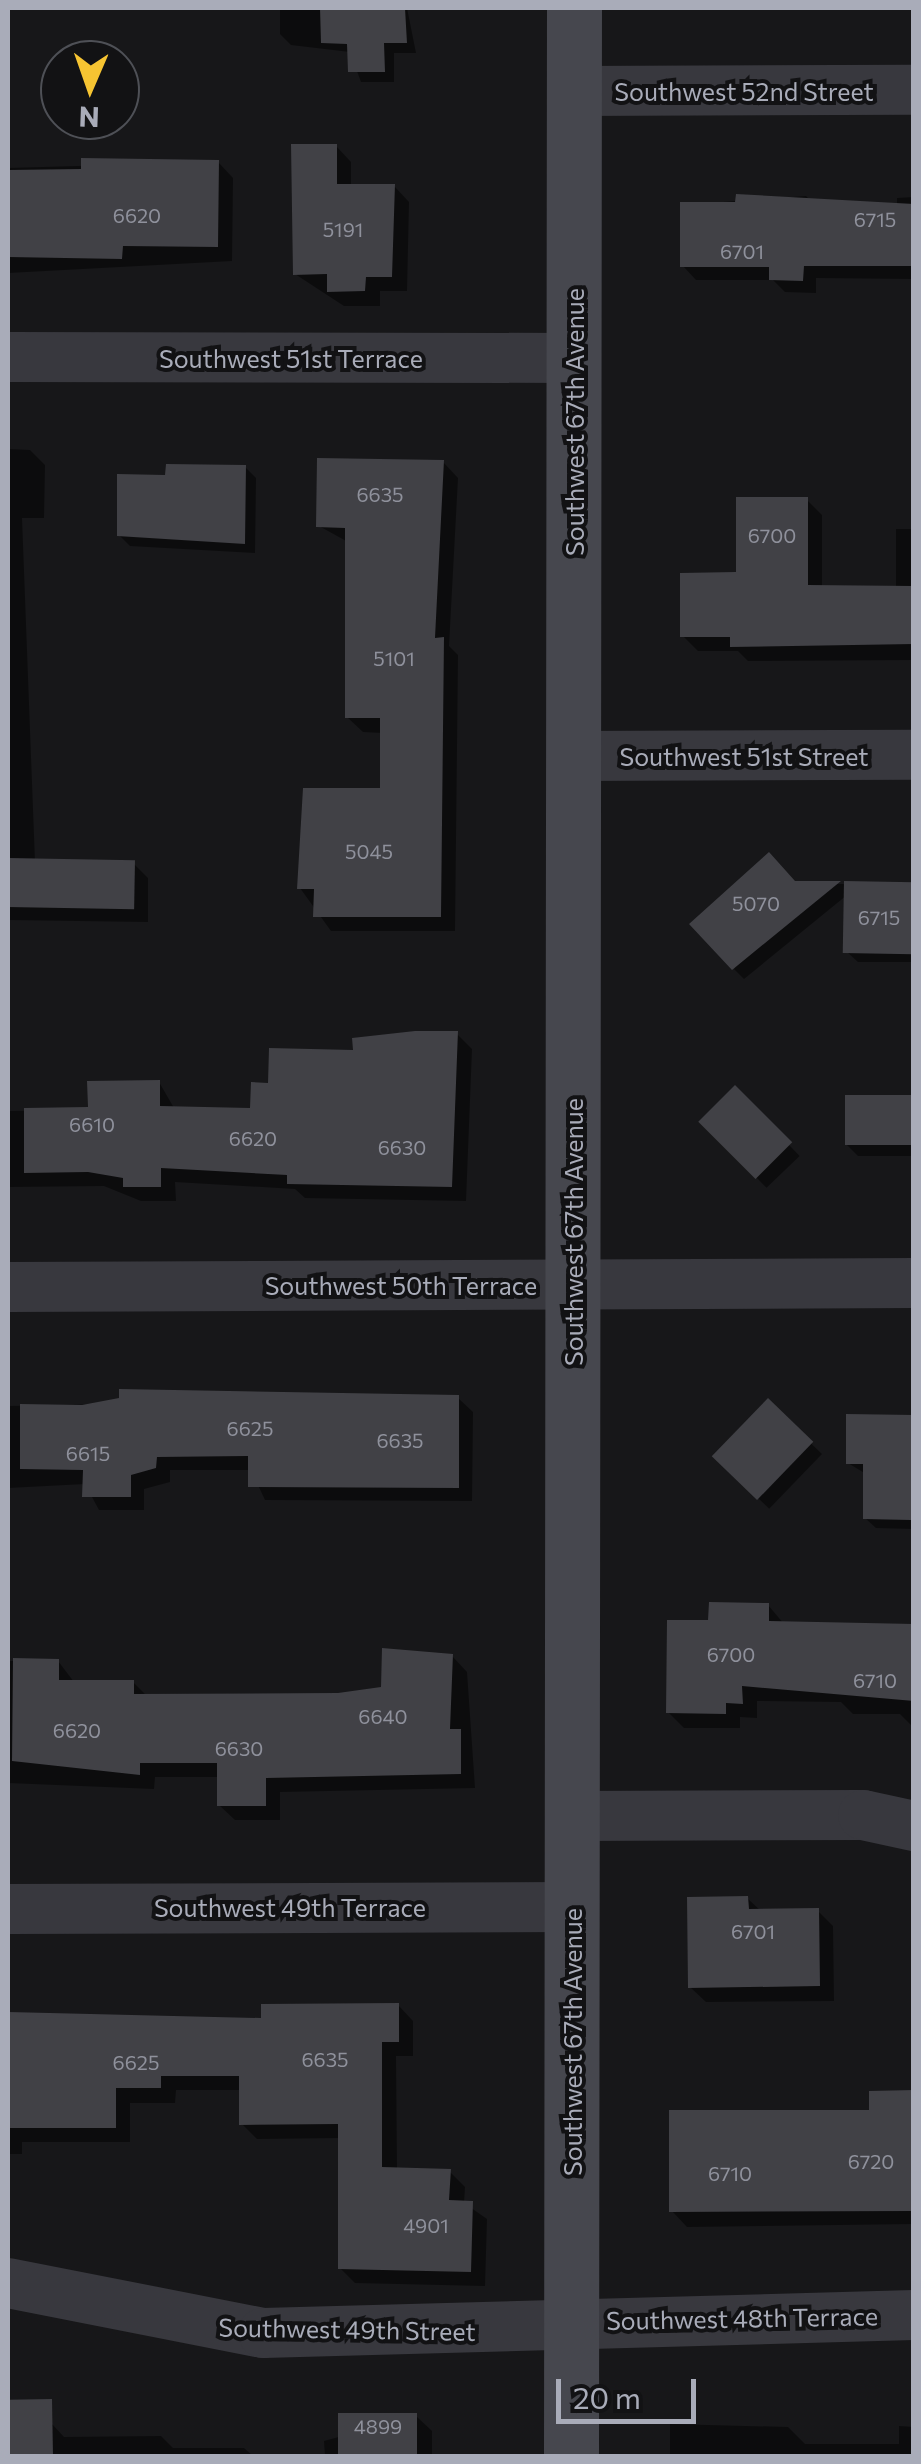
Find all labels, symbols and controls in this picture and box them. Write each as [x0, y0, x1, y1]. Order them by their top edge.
north arrow [40, 40, 140, 140]
street label: Southwest 52nd Street [614, 76, 874, 106]
text: N [78, 101, 100, 135]
house number: 6620 [113, 203, 161, 227]
house number: 6715 [854, 207, 896, 231]
house number: 5191 [323, 217, 363, 241]
house number: 6701 [720, 239, 764, 263]
street label: Southwest 67th Avenue [559, 288, 589, 556]
street label: Southwest 51st Terrace [159, 343, 423, 373]
house number: 6635 [356, 482, 404, 506]
house number: 6700 [748, 523, 796, 547]
house number: 5101 [373, 646, 415, 670]
street label: Southwest 51st Street [619, 741, 869, 771]
house number: 5045 [345, 839, 393, 863]
house number: 5070 [732, 891, 780, 915]
house number: 6715 [858, 905, 900, 929]
street label: Southwest 67th Avenue [558, 1098, 588, 1366]
house number: 6610 [69, 1112, 115, 1136]
house number: 6620 [229, 1126, 277, 1150]
house number: 6630 [378, 1135, 426, 1159]
street label: Southwest 50th Terrace [265, 1270, 537, 1300]
house number: 6625 [227, 1416, 273, 1440]
house number: 6635 [376, 1428, 424, 1452]
house number: 6615 [66, 1441, 110, 1465]
house number: 6700 [707, 1642, 755, 1666]
house number: 6710 [853, 1668, 897, 1692]
house number: 6640 [358, 1704, 408, 1728]
house number: 6620 [53, 1718, 101, 1742]
house number: 6630 [215, 1736, 263, 1760]
street label: Southwest 49th Terrace [154, 1892, 426, 1922]
street label: Southwest 67th Avenue [557, 1908, 587, 2176]
house number: 6701 [731, 1919, 775, 1943]
house number: 6635 [301, 2047, 349, 2071]
house number: 6625 [113, 2050, 159, 2074]
house number: 6720 [848, 2149, 894, 2173]
house number: 6710 [708, 2161, 752, 2185]
house number: 4901 [403, 2213, 449, 2237]
street label: Southwest 48th Terrace [606, 2301, 878, 2335]
street label: Southwest 49th Street [218, 2312, 476, 2346]
scale bar [561, 2359, 701, 2421]
text: 20 m [573, 2378, 641, 2415]
house number: 4899 [354, 2414, 402, 2438]

